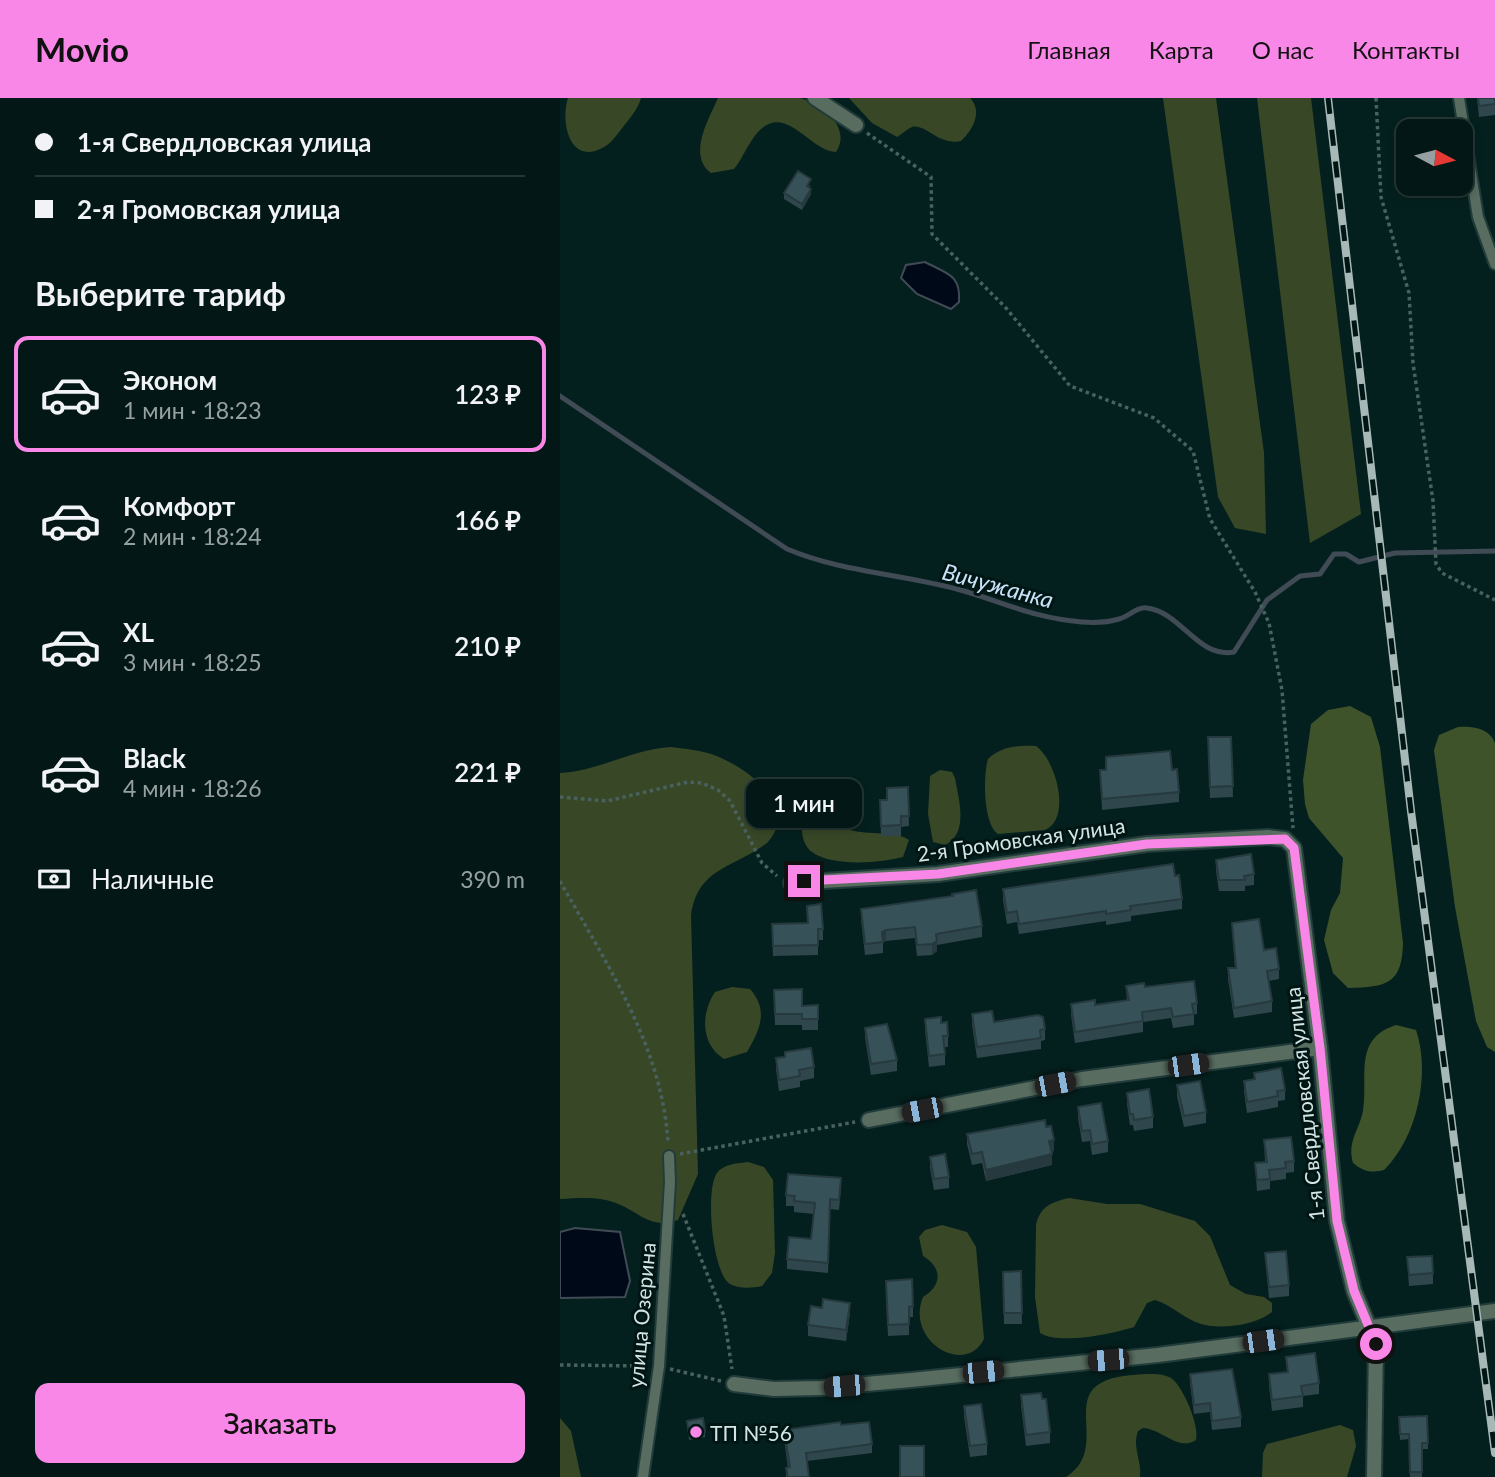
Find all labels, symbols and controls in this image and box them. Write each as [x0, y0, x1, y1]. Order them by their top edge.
text: Movio [35, 29, 129, 69]
text: Главная [1027, 35, 1111, 64]
text: Карта [1149, 35, 1214, 64]
text: О нас [1252, 35, 1314, 64]
text: Контакты [1352, 35, 1460, 64]
north arrow [1396, 119, 1474, 196]
map controls [1396, 119, 1473, 196]
text: 1-я Свердловская улица [77, 126, 372, 158]
text: 2-я Громовская улица [77, 193, 341, 225]
text: Выберите тариф [35, 274, 286, 313]
icon: car [39, 363, 102, 426]
text: Эконом [123, 364, 217, 396]
text: 123 ₽ [454, 378, 521, 410]
text: 1 мин · 18:23 [123, 396, 262, 424]
icon: car [39, 489, 102, 552]
text: Комфорт [123, 490, 235, 522]
text: 166 ₽ [454, 504, 521, 536]
text: 2 мин · 18:24 [123, 522, 262, 550]
water label: Вичужанка [939, 557, 1057, 613]
icon: car [39, 615, 102, 678]
text: XL [123, 616, 154, 648]
text: 210 ₽ [454, 630, 521, 662]
text: 3 мин · 18:25 [123, 648, 262, 676]
icon: car [39, 741, 102, 804]
text: Black [123, 742, 186, 774]
text: 221 ₽ [454, 756, 521, 788]
text: 4 мин · 18:26 [123, 774, 262, 802]
callout: 1 мин [746, 780, 862, 828]
text: 1 мин [773, 789, 835, 817]
street label: 2-я Громовская улица [915, 812, 1127, 866]
icon: cash [35, 860, 73, 898]
text: Наличные [91, 863, 214, 895]
text: 390 m [460, 865, 525, 893]
route end [788, 865, 820, 897]
street label: 1-я Свердловская улица [1279, 986, 1329, 1222]
car [1166, 1052, 1211, 1078]
car [1033, 1070, 1078, 1098]
car [900, 1096, 945, 1124]
street label: улица Озерина [622, 1241, 660, 1389]
car [1241, 1328, 1286, 1354]
route start [1360, 1328, 1392, 1360]
car [1087, 1348, 1130, 1372]
car [962, 1359, 1005, 1385]
car [823, 1374, 866, 1398]
button: Заказать [35, 1383, 525, 1463]
place label: ТП №56 [710, 1420, 792, 1445]
marker: ТП №56 [688, 1424, 704, 1440]

